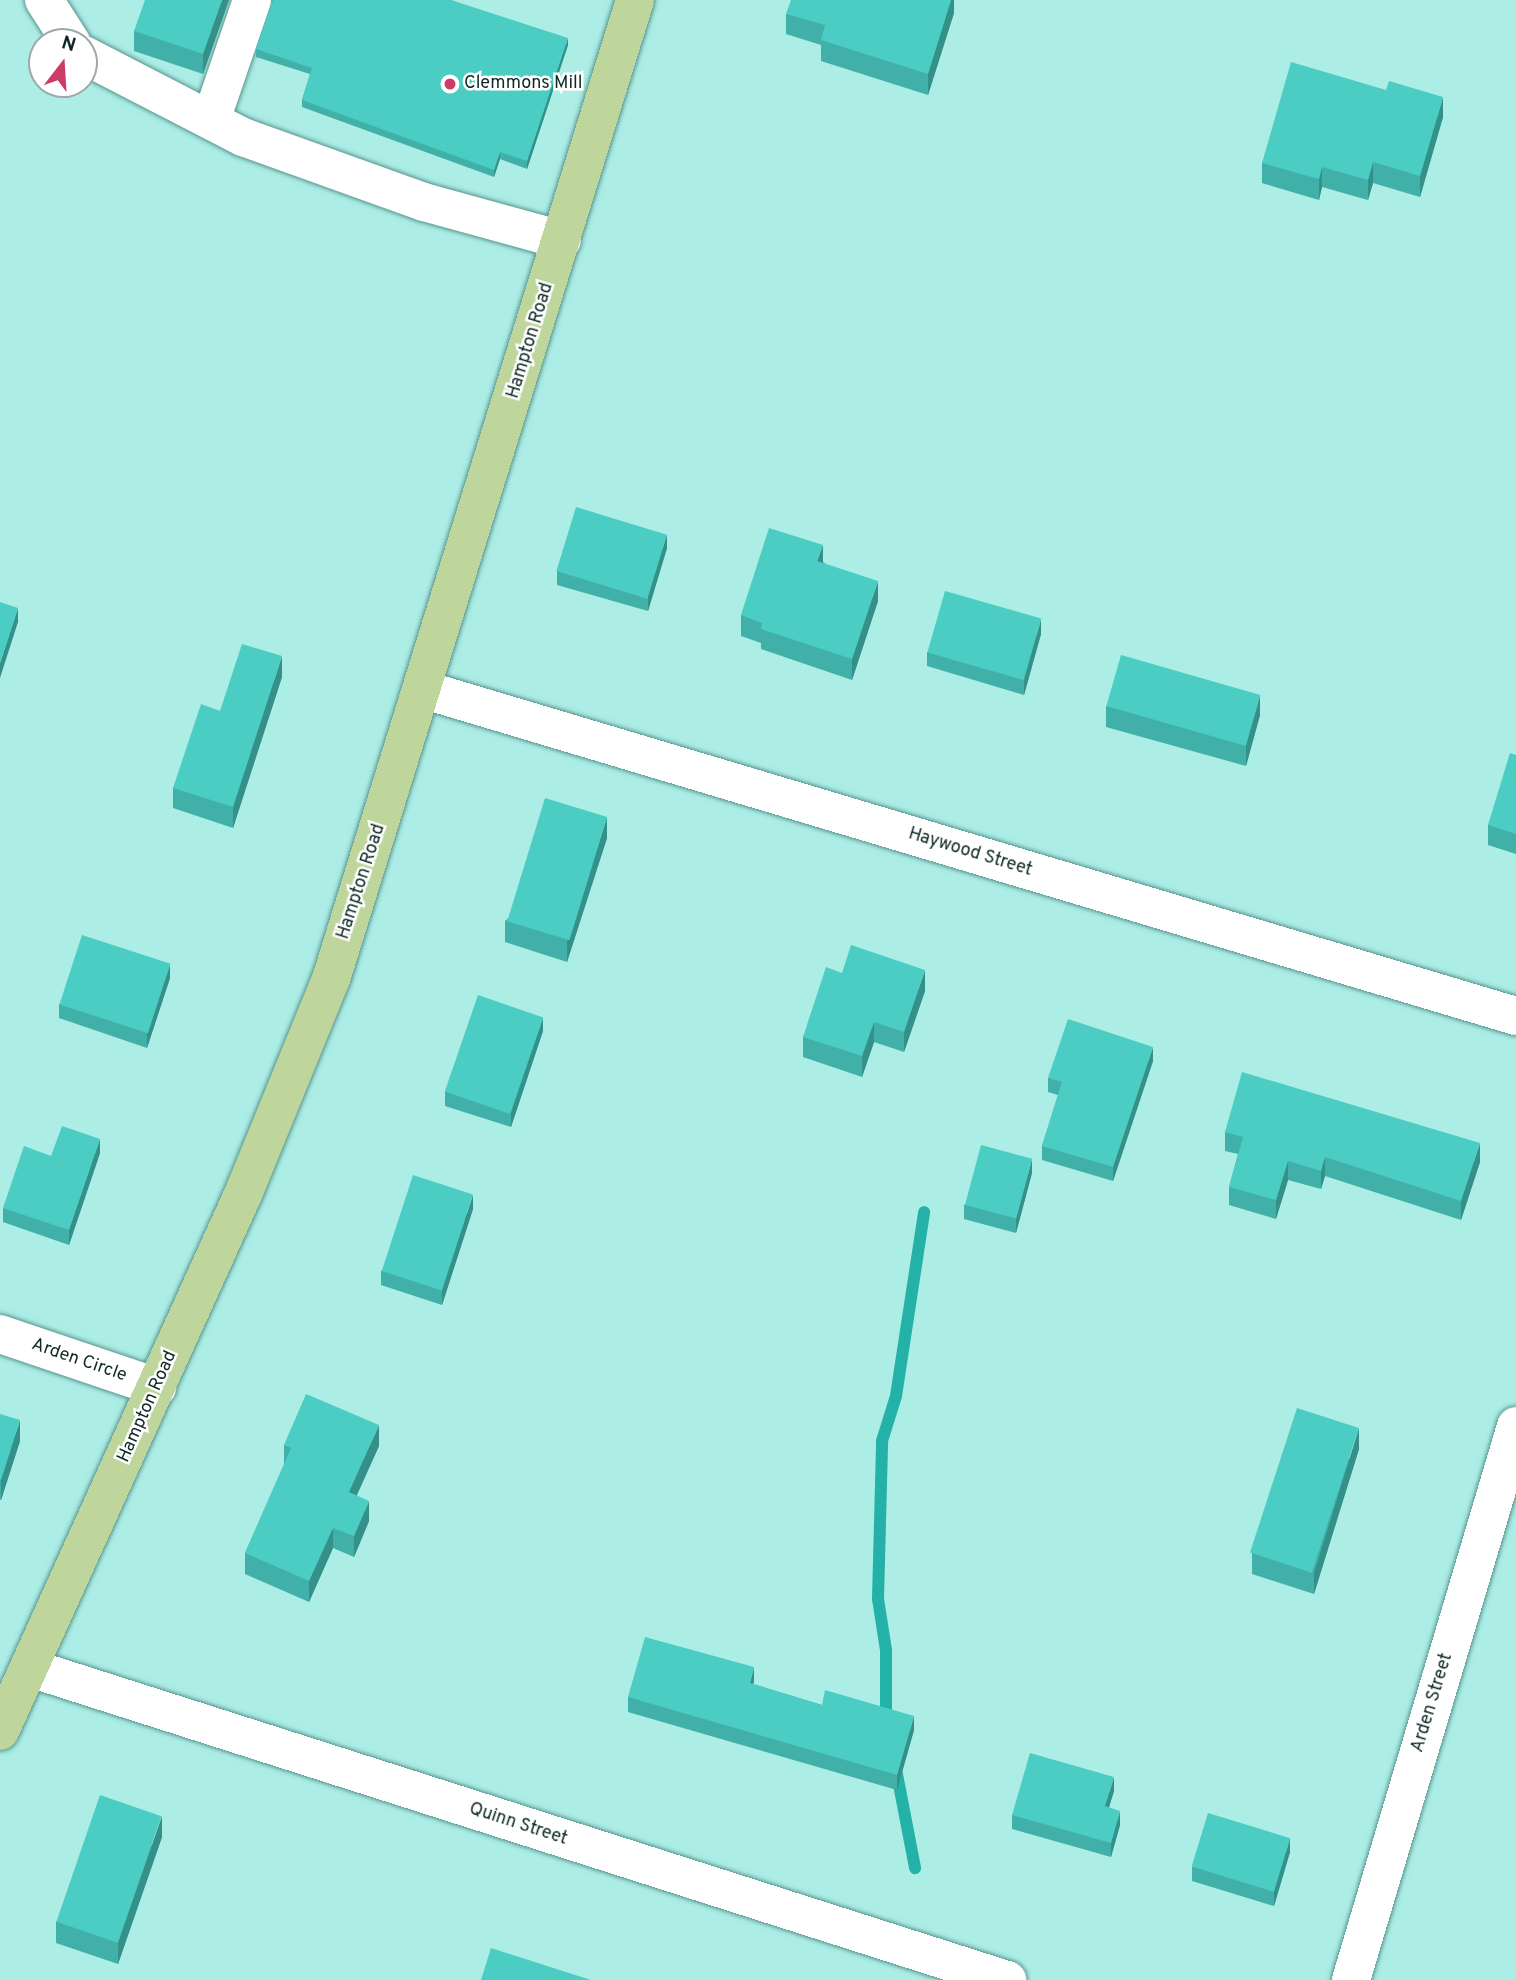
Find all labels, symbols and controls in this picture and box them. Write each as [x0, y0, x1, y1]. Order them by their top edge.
north arrow [28, 28, 98, 98]
text: N [59, 31, 79, 58]
place label: Clemmons Mill [464, 73, 582, 95]
marker: Clemmons Mill [442, 76, 458, 92]
street label: Hampton Road [503, 281, 559, 401]
street label: Hampton Road [333, 822, 391, 942]
street label: Haywood Street [906, 824, 1034, 882]
street label: Arden Circle [29, 1335, 129, 1387]
street label: Hampton Road [114, 1348, 182, 1466]
street label: Arden Street [1408, 1651, 1458, 1755]
street label: Quinn Street [466, 1799, 570, 1851]

